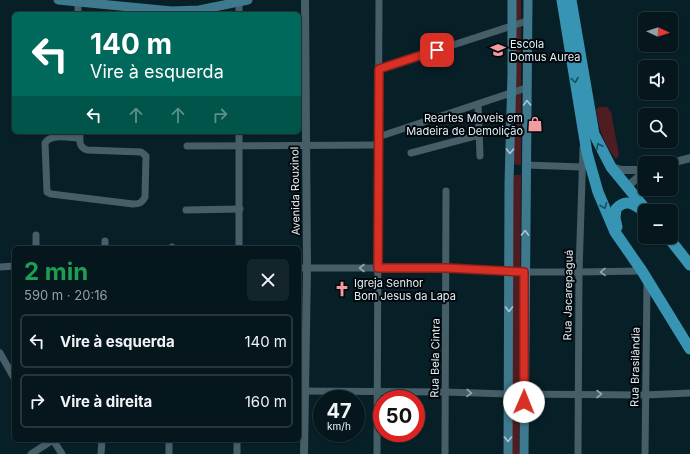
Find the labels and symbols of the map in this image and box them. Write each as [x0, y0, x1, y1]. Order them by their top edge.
north arrow [638, 12, 678, 52]
pin [420, 33, 454, 67]
place label: Escola Domus Aurea [510, 37, 580, 64]
school or university icon: Escola Domus Aurea [489, 41, 507, 59]
one-way arrow [570, 77, 579, 83]
one-way arrow [523, 100, 531, 106]
place label: Reartes Moveis em Madeira de Demolição [406, 111, 523, 138]
shop icon: Reartes Moveis em Madeira de Demolição [526, 115, 544, 133]
one-way arrow [596, 142, 604, 150]
street label: Avenida Rouxinol [287, 146, 303, 236]
one-way arrow [506, 148, 514, 154]
one-way arrow [600, 203, 608, 210]
one-way arrow [521, 230, 529, 236]
street label: Rua Jacarepaguá [560, 250, 576, 340]
one-way arrow [359, 264, 365, 272]
one-way arrow [600, 267, 606, 276]
place label: Igreja Senhor Bom Jesus da Lapa [354, 276, 456, 303]
church icon: Igreja Senhor Bom Jesus da Lapa [333, 280, 351, 298]
one-way arrow [505, 306, 513, 312]
street label: Rua Bela Cintra [427, 318, 443, 398]
street label: Rua Brasilândia [627, 327, 643, 407]
position arrow [503, 381, 545, 423]
one-way arrow [466, 388, 472, 397]
speed limit sign: 50 [373, 390, 425, 442]
one-way arrow [596, 390, 602, 399]
one-way arrow [504, 436, 512, 442]

